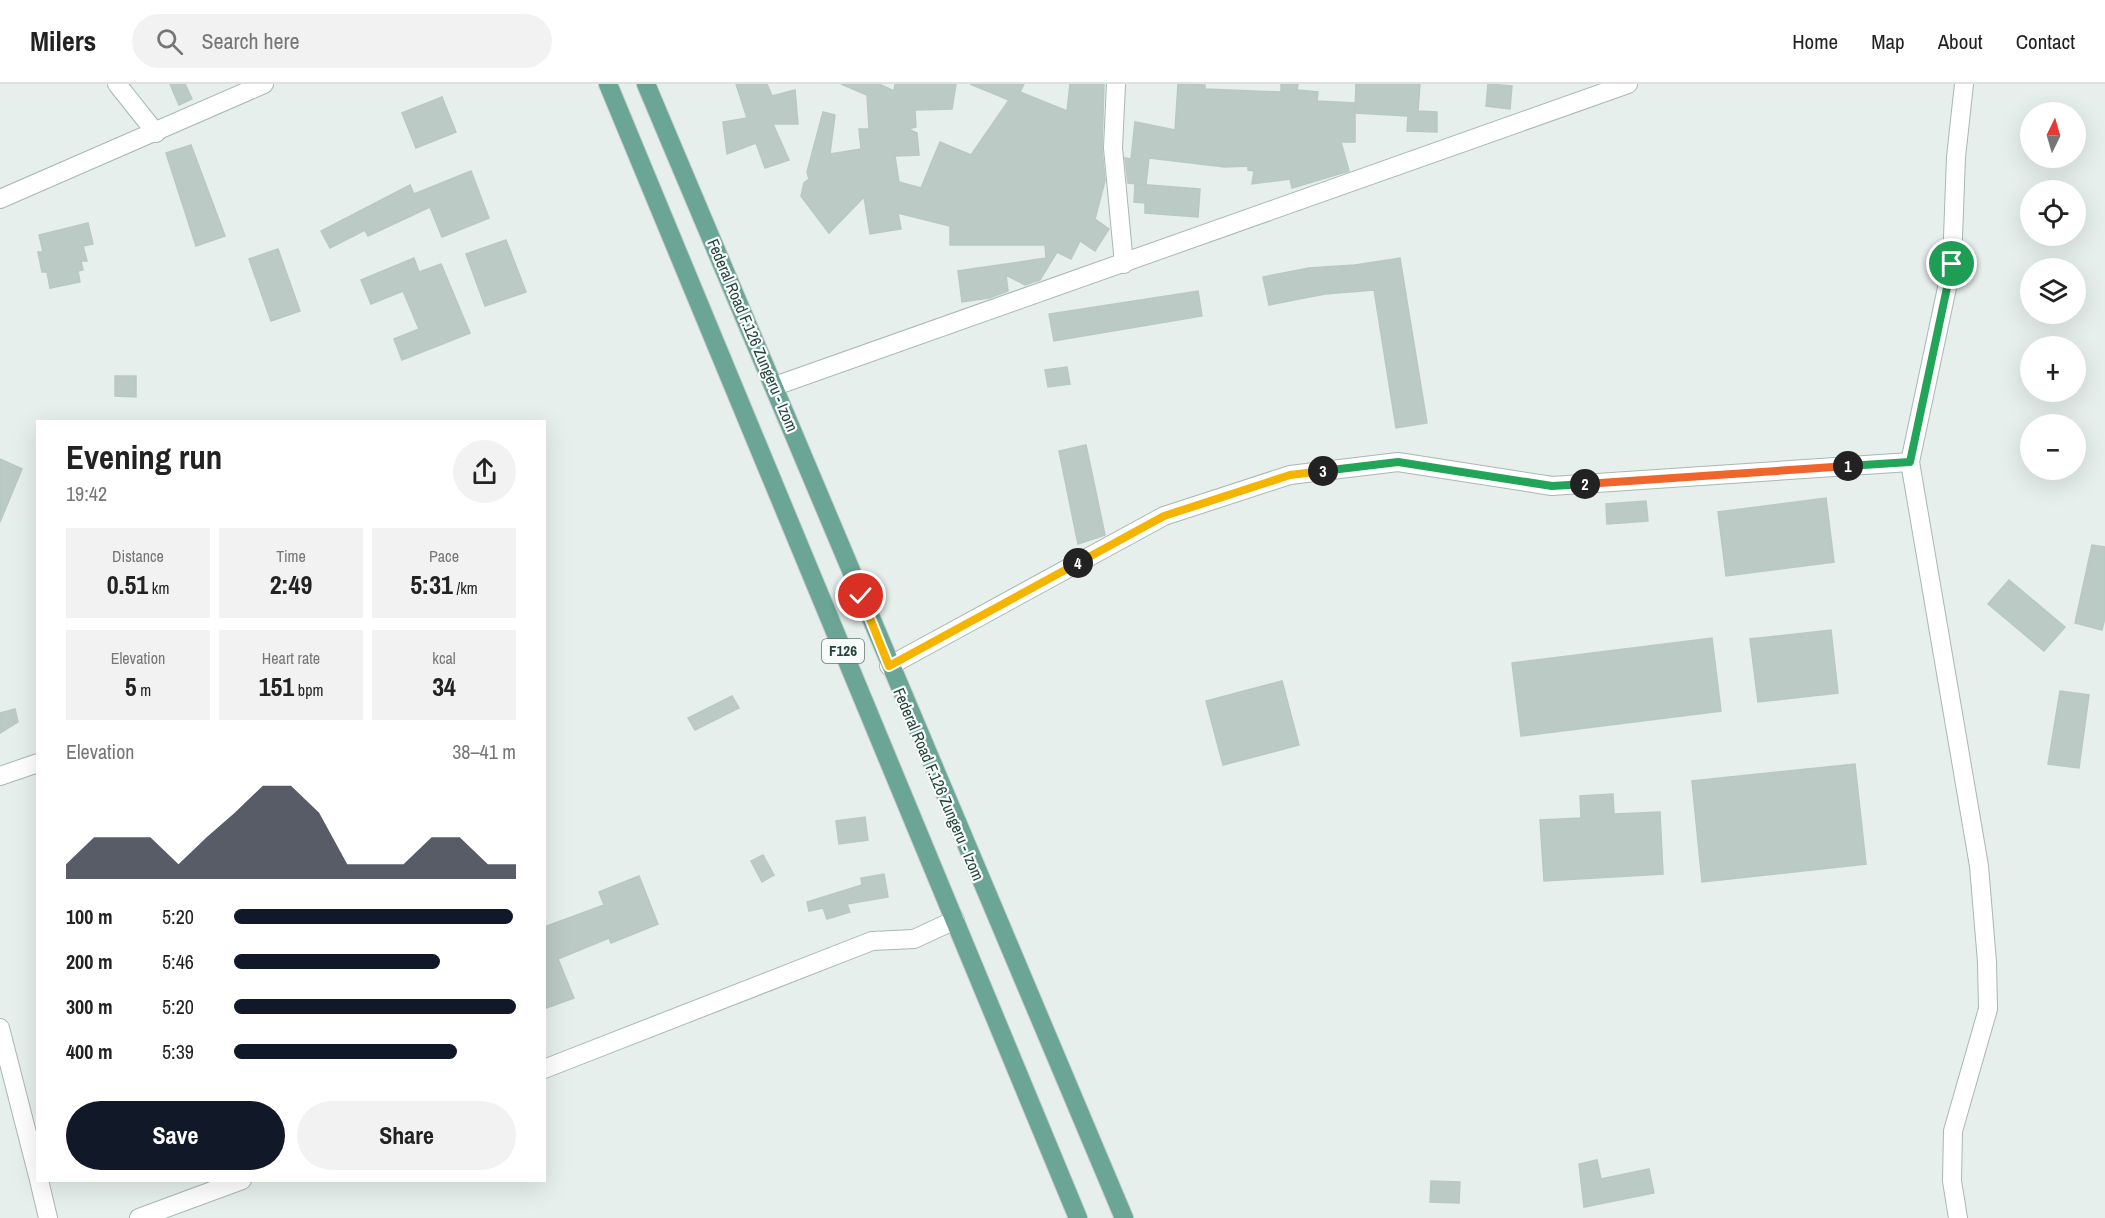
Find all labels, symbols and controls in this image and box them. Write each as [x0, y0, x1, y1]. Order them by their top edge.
search box [132, 14, 552, 68]
text: Milers [30, 22, 96, 60]
icon: search [153, 25, 186, 58]
text: Search here [201, 26, 300, 56]
text: Home [1792, 27, 1838, 56]
text: Map [1871, 27, 1905, 56]
text: About [1938, 27, 1983, 56]
text: Contact [2016, 27, 2075, 56]
north arrow [2020, 102, 2086, 168]
map controls [2020, 102, 2086, 480]
button: locate [2020, 180, 2086, 246]
street label: Federal Road F.126 Zungeru - Izom [702, 235, 804, 435]
pin [1926, 238, 1977, 289]
icon: arrive [1935, 247, 1968, 280]
button: layers [2020, 258, 2086, 324]
button: + [2020, 336, 2086, 402]
button: − [2020, 414, 2086, 480]
text: Evening run [66, 435, 222, 479]
button: share [453, 440, 516, 503]
pin: 1 [1833, 451, 1863, 481]
text: 1 [1844, 455, 1852, 477]
pin: 3 [1308, 456, 1338, 486]
text: 3 [1319, 460, 1327, 482]
pin: 2 [1570, 469, 1600, 499]
text: 2 [1581, 473, 1589, 495]
text: 19:42 [66, 480, 107, 507]
text: Distance [112, 545, 164, 567]
text: Time [276, 545, 306, 567]
text: Pace [429, 545, 459, 567]
pin: 4 [1063, 548, 1093, 578]
text: 4 [1074, 552, 1082, 574]
text: 0.51 [107, 567, 148, 602]
text: 2:49 [270, 567, 312, 602]
text: 5:31 [410, 567, 453, 602]
pin [835, 570, 886, 621]
text: km [148, 577, 169, 599]
text: /km [453, 577, 478, 599]
icon: check [844, 579, 877, 612]
road number: F126 [822, 639, 864, 663]
text: Elevation [111, 647, 165, 669]
text: Heart rate [262, 647, 320, 669]
text: kcal [432, 647, 456, 669]
text: 5 [125, 669, 137, 704]
text: 151 [259, 669, 294, 704]
text: 34 [432, 669, 456, 704]
text: m [137, 679, 151, 701]
text: bpm [294, 679, 323, 701]
street label: Federal Road F.126 Zungeru - Izom [888, 684, 990, 884]
text: Elevation [66, 738, 134, 765]
text: 38–41 m [452, 738, 516, 765]
text: 100 m [66, 903, 113, 930]
text: 5:20 [162, 903, 194, 930]
text: 200 m [66, 948, 113, 975]
text: 5:46 [162, 948, 194, 975]
text: 300 m [66, 993, 113, 1020]
text: 5:20 [162, 993, 194, 1020]
text: 400 m [66, 1038, 113, 1065]
text: 5:39 [162, 1038, 194, 1065]
button: Save [66, 1101, 285, 1170]
button: Share [297, 1101, 516, 1170]

